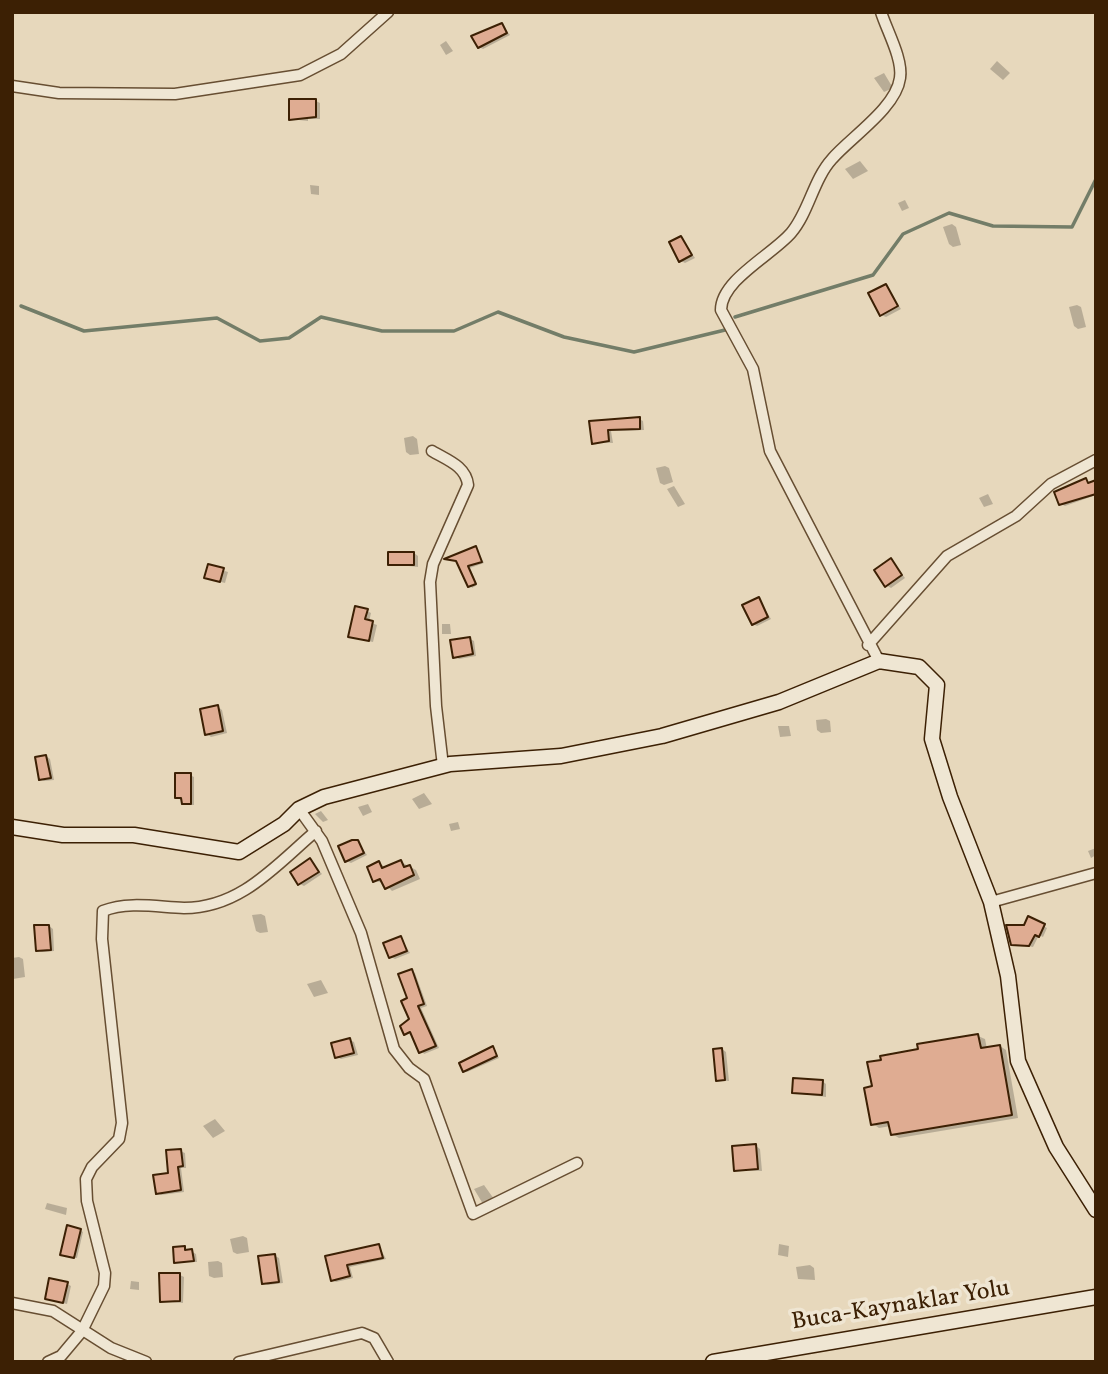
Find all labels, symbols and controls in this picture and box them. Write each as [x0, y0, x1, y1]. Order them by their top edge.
street label: Buca-Kaynaklar Yolu [790, 1276, 1012, 1338]

